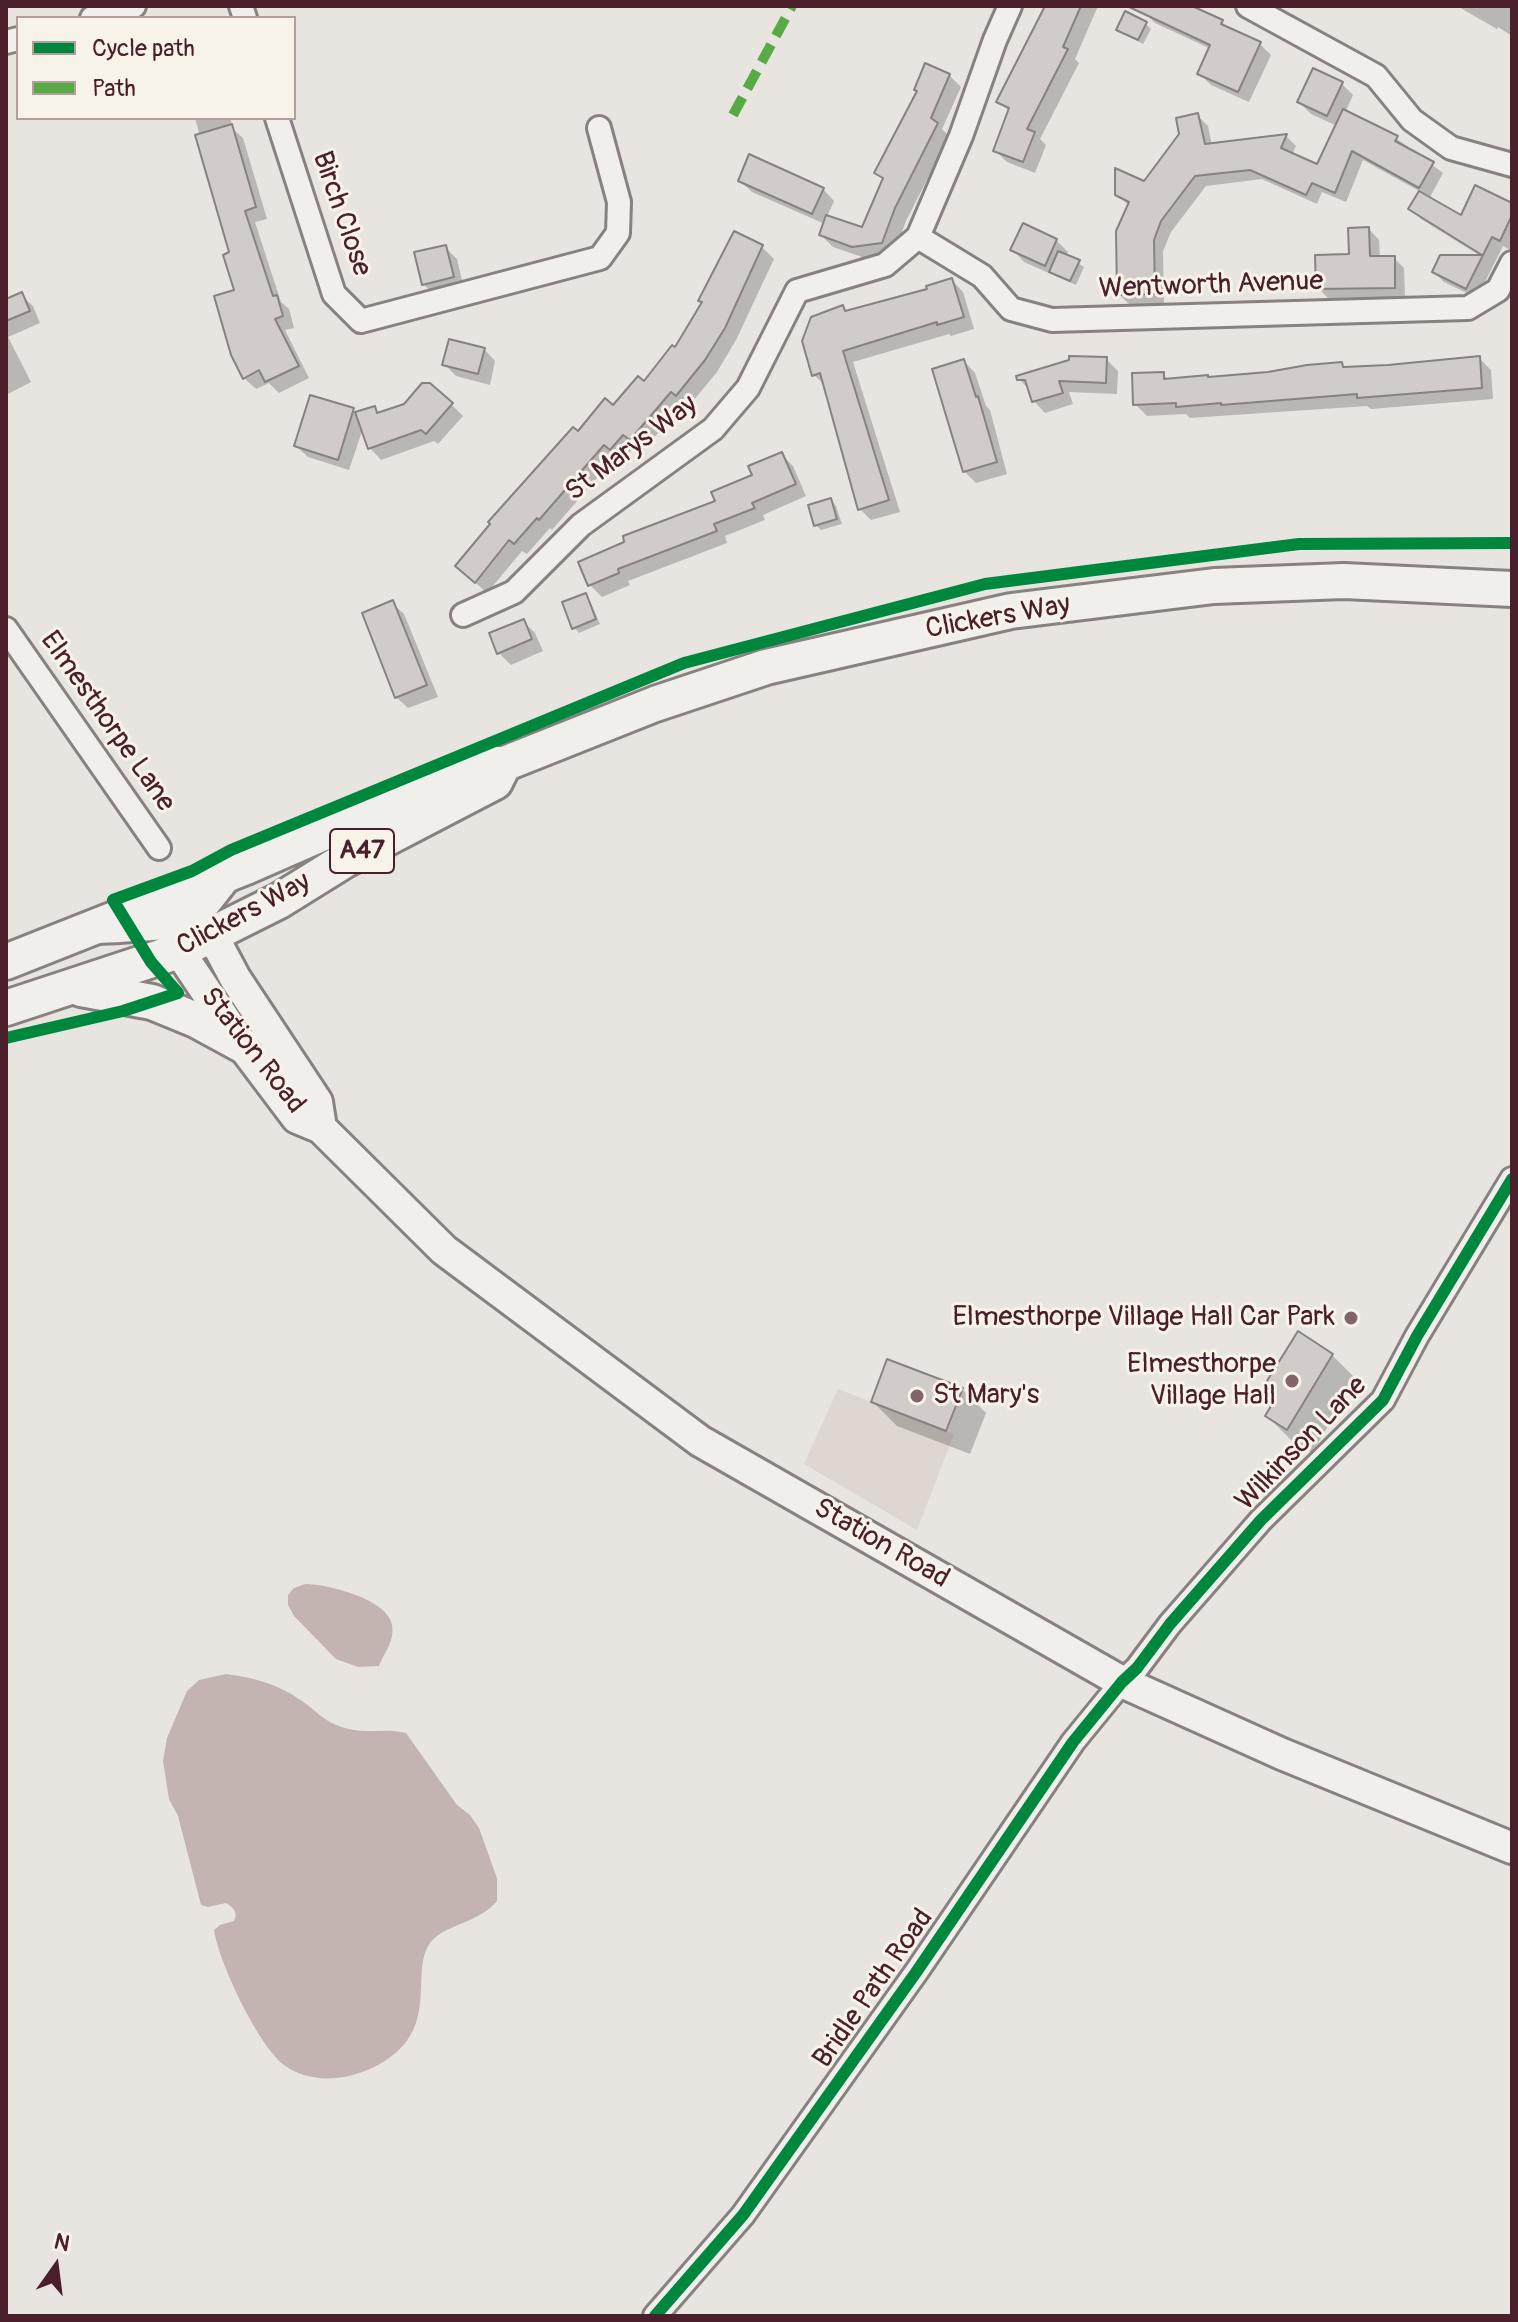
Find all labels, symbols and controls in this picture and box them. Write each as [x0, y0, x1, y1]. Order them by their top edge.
legend [16, 16, 296, 120]
text: Cycle path [92, 34, 195, 63]
text: Path [92, 74, 136, 103]
street label: Birch Close [304, 147, 378, 281]
street label: Wentworth Avenue [1098, 265, 1324, 307]
street label: St Marys Way [559, 389, 705, 509]
street label: Clickers Way [923, 589, 1073, 647]
street label: Elmesthorpe Lane [32, 625, 182, 819]
road number: A47 [330, 829, 394, 873]
street label: Clickers Way [172, 866, 316, 964]
street label: Station Road [192, 981, 312, 1121]
place label: Elmesthorpe Village Hall Car Park [952, 1301, 1335, 1335]
marker: Elmesthorpe Village Hall Car Park [1342, 1309, 1360, 1327]
place label: Elmesthorpe Village Hall [1127, 1348, 1276, 1414]
street label: Wilkinson Lane [1229, 1370, 1375, 1518]
marker: Elmesthorpe Village Hall [1283, 1372, 1301, 1390]
place label: St Mary's [933, 1379, 1039, 1413]
marker: St Mary's [908, 1387, 926, 1405]
street label: Station Road [807, 1492, 955, 1596]
street label: Bridle Path Road [807, 1903, 941, 2075]
north arrow [16, 2226, 96, 2306]
text: N [51, 2227, 72, 2258]

